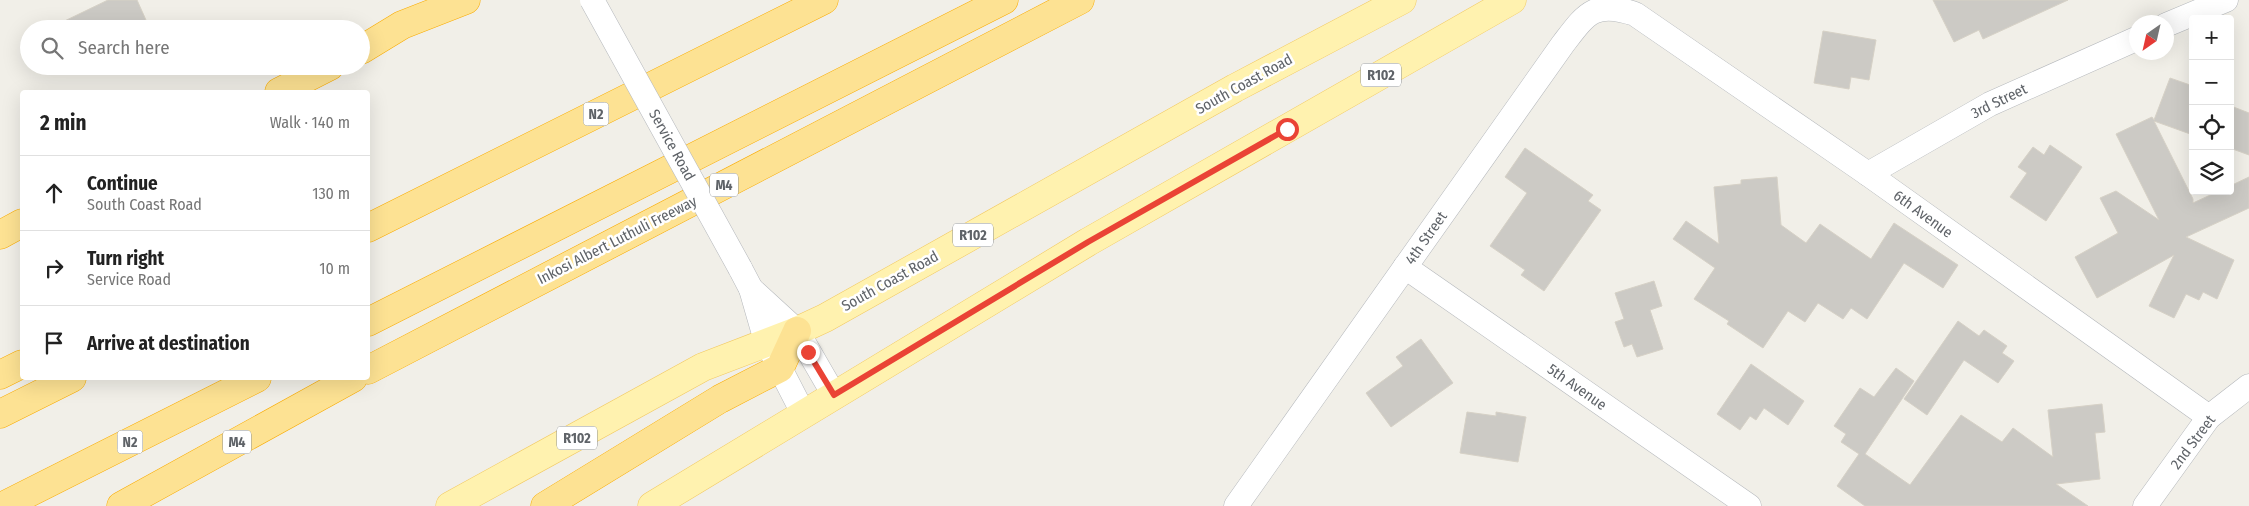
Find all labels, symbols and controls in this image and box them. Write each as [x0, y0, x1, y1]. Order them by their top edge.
north arrow [2129, 15, 2174, 60]
map controls [2189, 15, 2234, 195]
button: + [2189, 15, 2234, 60]
search box [20, 20, 370, 75]
icon: search [38, 34, 66, 62]
text: Search here [78, 36, 170, 59]
street label: South Coast Road [1193, 50, 1295, 118]
button: − [2189, 60, 2234, 105]
road number: R102 [1361, 64, 1401, 86]
street label: 3rd Street [1968, 80, 2030, 122]
road number: N2 [584, 102, 608, 126]
button: locate [2189, 105, 2234, 150]
street label: Service Road [645, 106, 699, 184]
text: 2 min [40, 110, 87, 136]
text: Walk · 140 m [270, 113, 350, 132]
route start [1276, 118, 1299, 141]
button: layers [2189, 150, 2234, 195]
text: Continue [87, 172, 158, 195]
road number: M4 [710, 174, 738, 196]
icon: ahead [40, 179, 68, 207]
text: 130 m [312, 184, 350, 203]
street label: 6th Avenue [1890, 186, 1956, 242]
street label: Inkosi Albert Luthuli Freeway [534, 192, 700, 288]
text: South Coast Road [87, 195, 202, 214]
street label: 4th Street [1401, 208, 1451, 268]
road number: R102 [953, 224, 993, 246]
text: Turn right [87, 247, 164, 270]
street label: South Coast Road [839, 247, 941, 315]
icon: right [40, 254, 68, 282]
text: 10 m [319, 259, 350, 278]
text: Service Road [87, 270, 171, 289]
icon: arrive [40, 329, 68, 357]
text: Arrive at destination [87, 332, 250, 355]
route end [797, 341, 820, 364]
street label: 5th Avenue [1544, 360, 1610, 414]
street label: 2nd Street [2167, 411, 2219, 473]
road number: R102 [557, 426, 597, 449]
road number: N2 [118, 431, 142, 454]
road number: M4 [223, 431, 251, 454]

